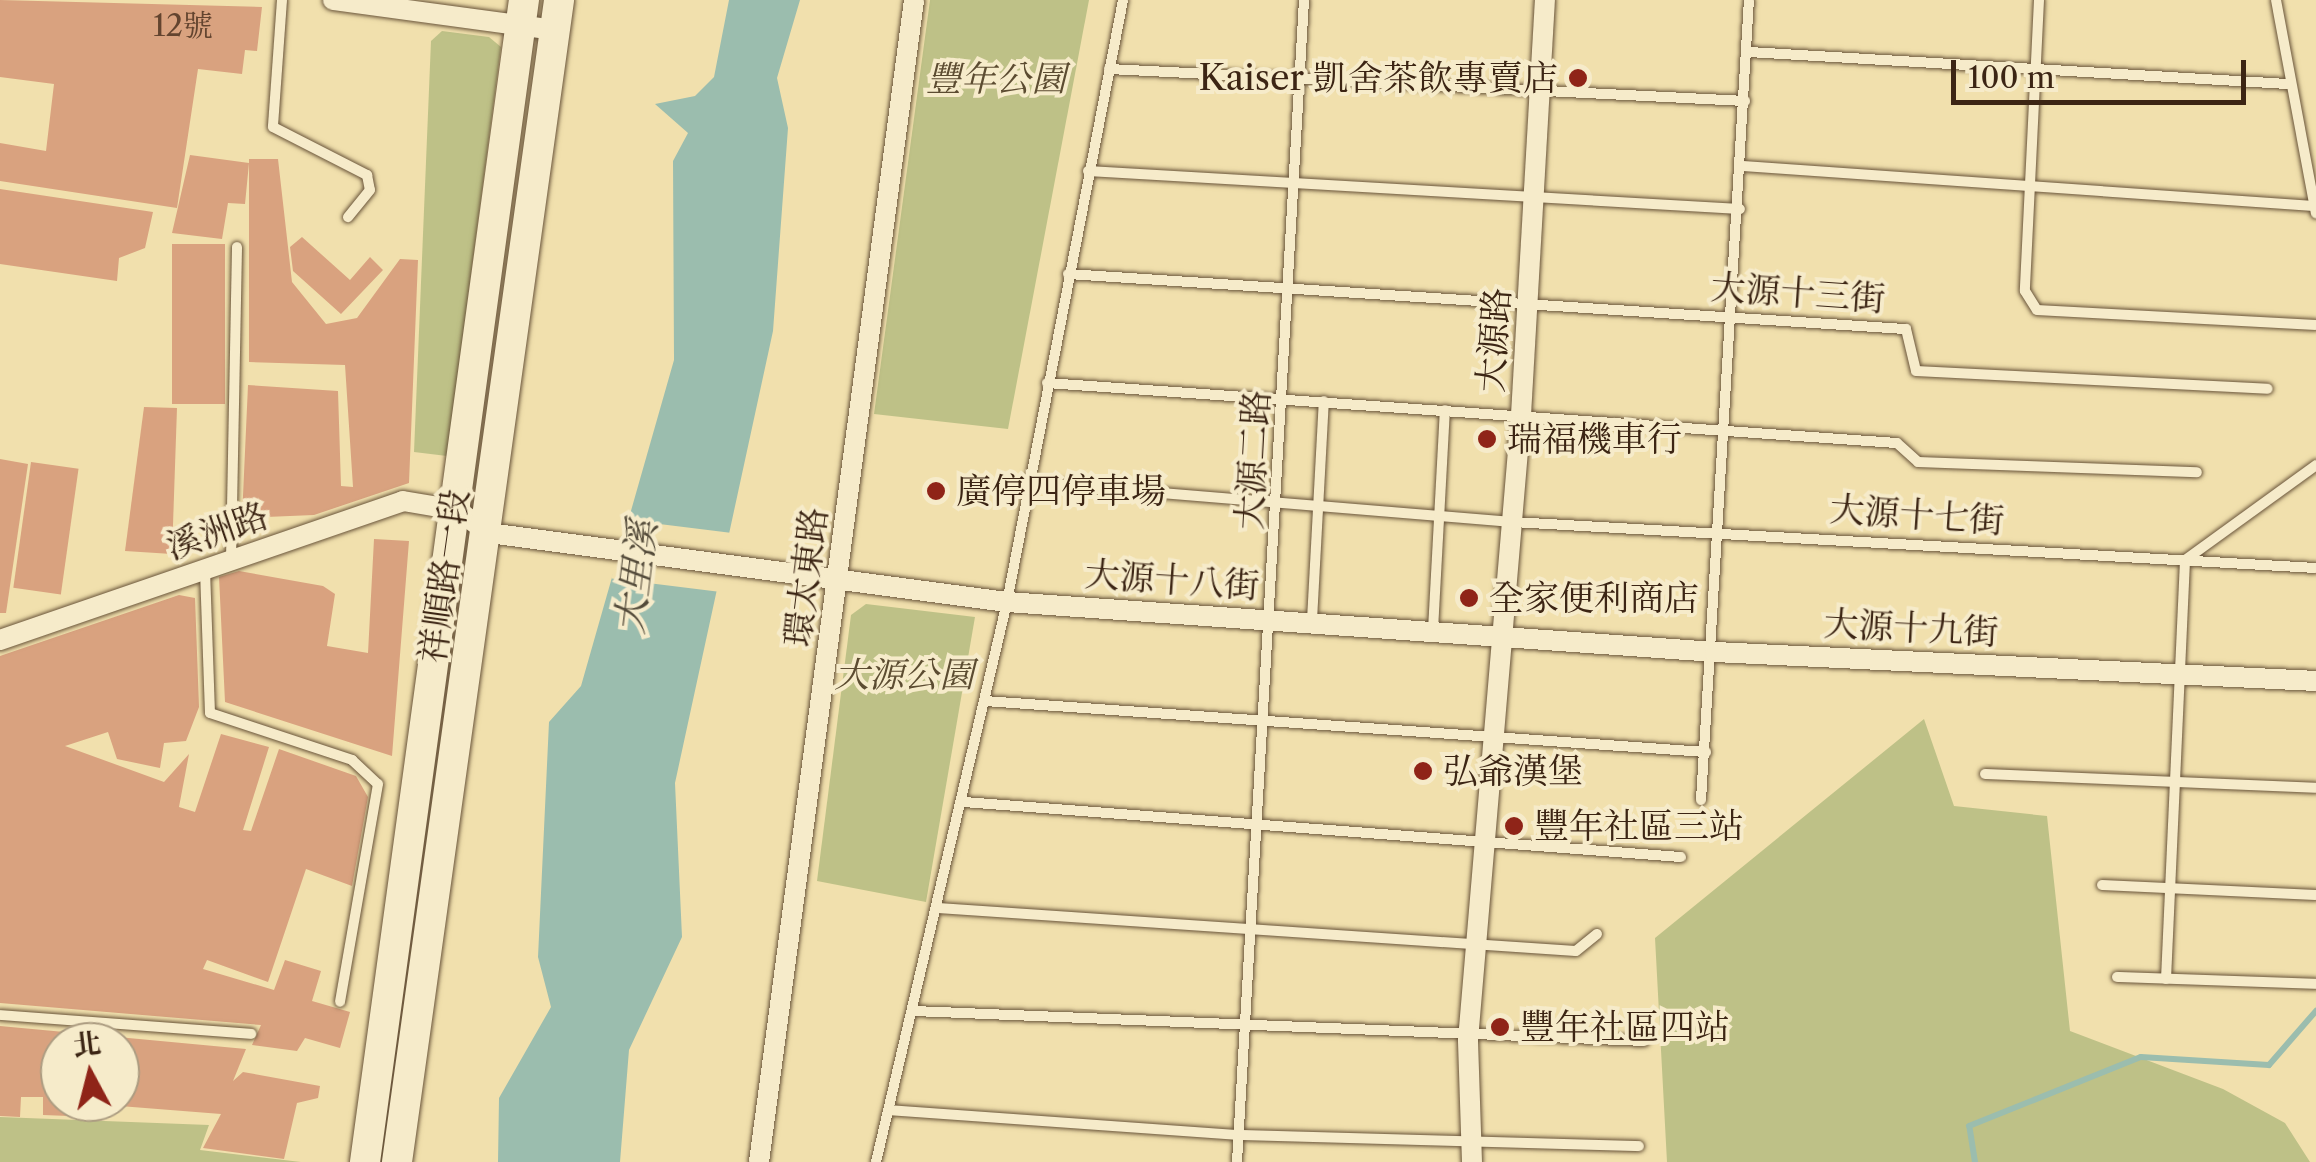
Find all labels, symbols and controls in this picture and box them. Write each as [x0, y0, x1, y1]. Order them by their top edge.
house number: 12號 [153, 8, 213, 44]
scale bar [1956, 40, 2251, 102]
place label: Kaiser 凱舍茶飲專賣店 [1198, 57, 1558, 99]
park label: 豐年公園 [926, 58, 1066, 100]
text: 100 m [1968, 59, 2055, 96]
marker: Kaiser 凱舍茶飲專賣店 [1567, 67, 1589, 89]
street label: 大源十三街 [1709, 266, 1887, 320]
street label: 大源路 [1469, 286, 1519, 394]
street label: 大源二路 [1228, 389, 1278, 531]
place label: 瑞福機車行 [1507, 418, 1682, 460]
marker: 瑞福機車行 [1476, 428, 1498, 450]
place label: 廣停四停車場 [956, 470, 1166, 512]
marker: 廣停四停車場 [925, 480, 947, 502]
street label: 祥順路一段 [411, 486, 477, 666]
street label: 大源十七街 [1828, 488, 2006, 542]
street label: 溪洲路 [161, 494, 273, 568]
street label: 環太東路 [777, 505, 835, 649]
water label: 大里溪 [606, 518, 666, 636]
street label: 大源十八街 [1083, 553, 1261, 607]
place label: 全家便利商店 [1489, 577, 1699, 619]
marker: 全家便利商店 [1458, 587, 1480, 609]
street label: 大源十九街 [1823, 602, 1999, 654]
park label: 大源公園 [834, 654, 974, 696]
place label: 弘爺漢堡 [1443, 750, 1583, 792]
marker: 弘爺漢堡 [1412, 760, 1434, 782]
place label: 豐年社區三站 [1534, 805, 1744, 847]
marker: 豐年社區三站 [1503, 815, 1525, 837]
place label: 豐年社區四站 [1520, 1006, 1730, 1048]
marker: 豐年社區四站 [1489, 1016, 1511, 1038]
north arrow [40, 1022, 140, 1122]
text: 北 [71, 1026, 103, 1063]

